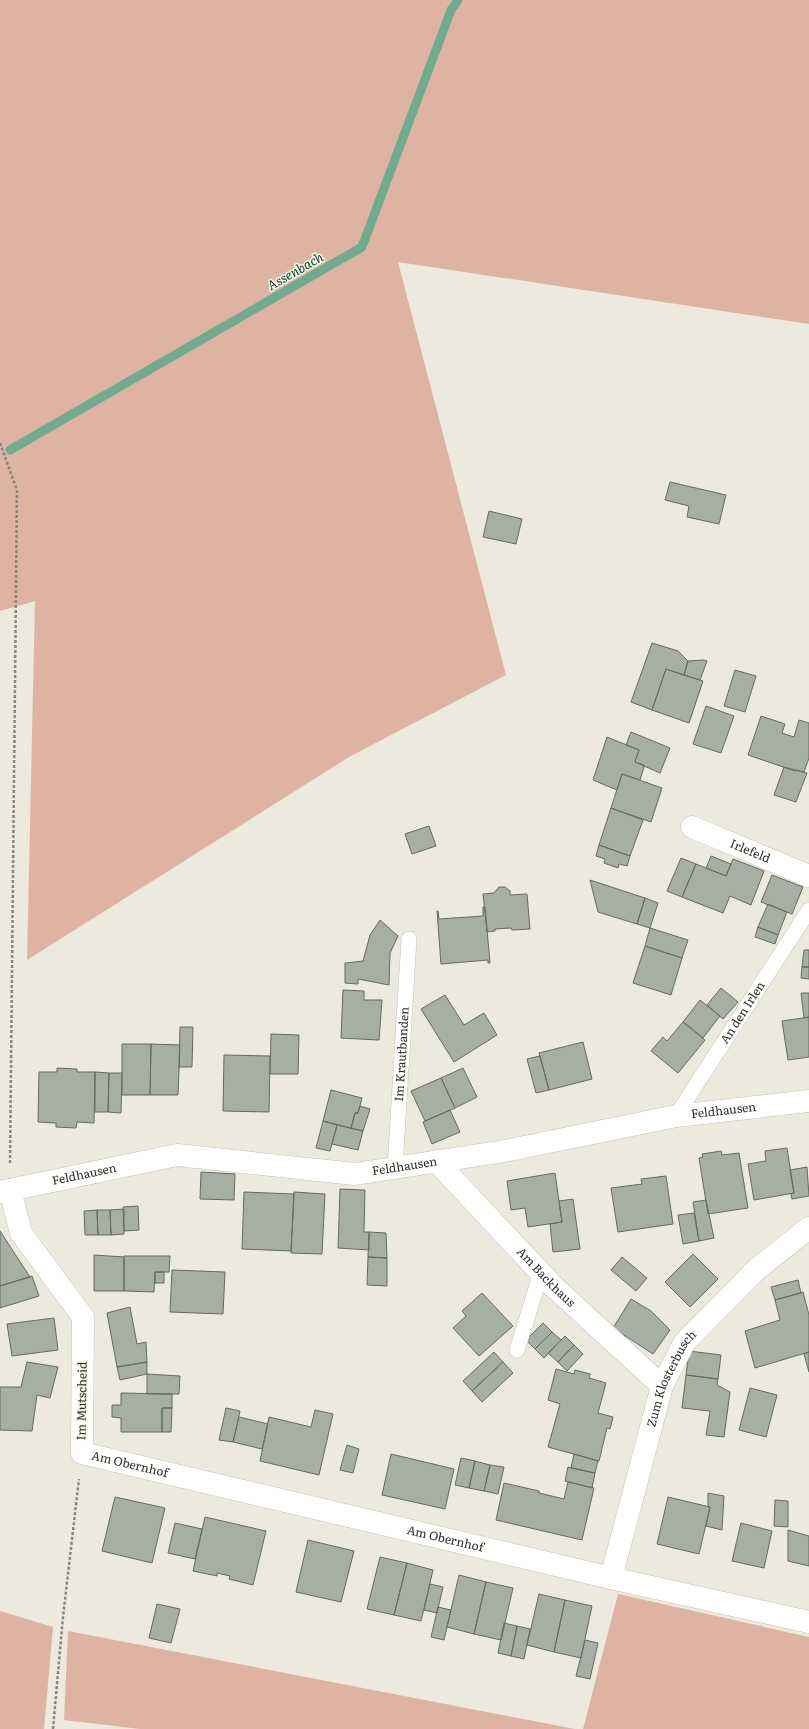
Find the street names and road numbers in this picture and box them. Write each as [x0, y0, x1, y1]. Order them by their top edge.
street label: Irlefeld [727, 834, 774, 867]
street label: An den Irlen [715, 977, 769, 1047]
street label: Im Krautbanden [389, 1006, 413, 1102]
street label: Feldhausen [690, 1097, 757, 1122]
street label: Feldhausen [371, 1152, 438, 1179]
street label: Feldhausen [50, 1158, 118, 1189]
street label: Am Backhaus [513, 1243, 580, 1311]
street label: Zum Klosterbusch [642, 1326, 700, 1429]
street label: Im Mutscheid [71, 1361, 91, 1441]
street label: Am Obernhof [90, 1446, 172, 1481]
street label: Am Obernhof [405, 1520, 487, 1556]

